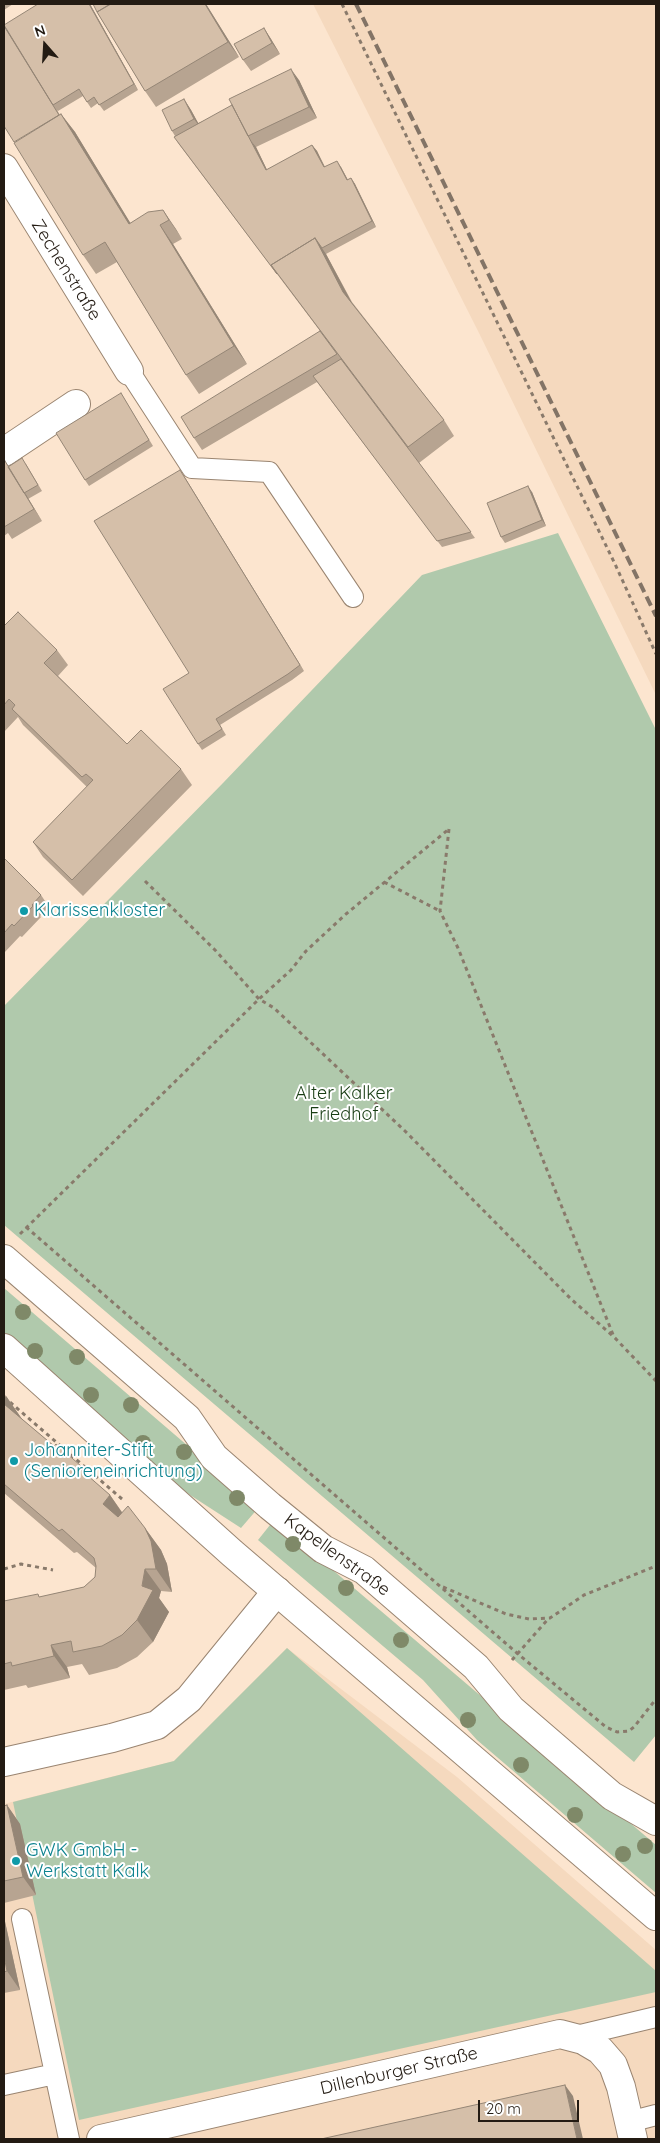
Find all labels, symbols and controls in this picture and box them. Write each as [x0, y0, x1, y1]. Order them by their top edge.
north arrow [20, 20, 70, 70]
text: N [32, 21, 48, 41]
street label: Zechenstraße [26, 215, 106, 325]
place label: Klarissenkloster [34, 900, 165, 922]
marker: Klarissenkloster [18, 905, 30, 917]
park label: Alter Kalker Friedhof [295, 1083, 393, 1126]
place label: Johanniter-Stift (Senioreneinrichtung) [24, 1440, 203, 1482]
marker: Johanniter-Stift (Senioreneinrichtung) [8, 1455, 20, 1467]
street label: Kapellenstraße [280, 1509, 394, 1601]
place label: GWK GmbH - Werkstatt Kalk [26, 1840, 149, 1882]
marker: GWK GmbH - Werkstatt Kalk [10, 1855, 22, 1867]
street label: Dillenburger Straße [318, 2042, 480, 2100]
scale bar [480, 2090, 581, 2122]
text: 20 m [486, 2099, 521, 2118]

